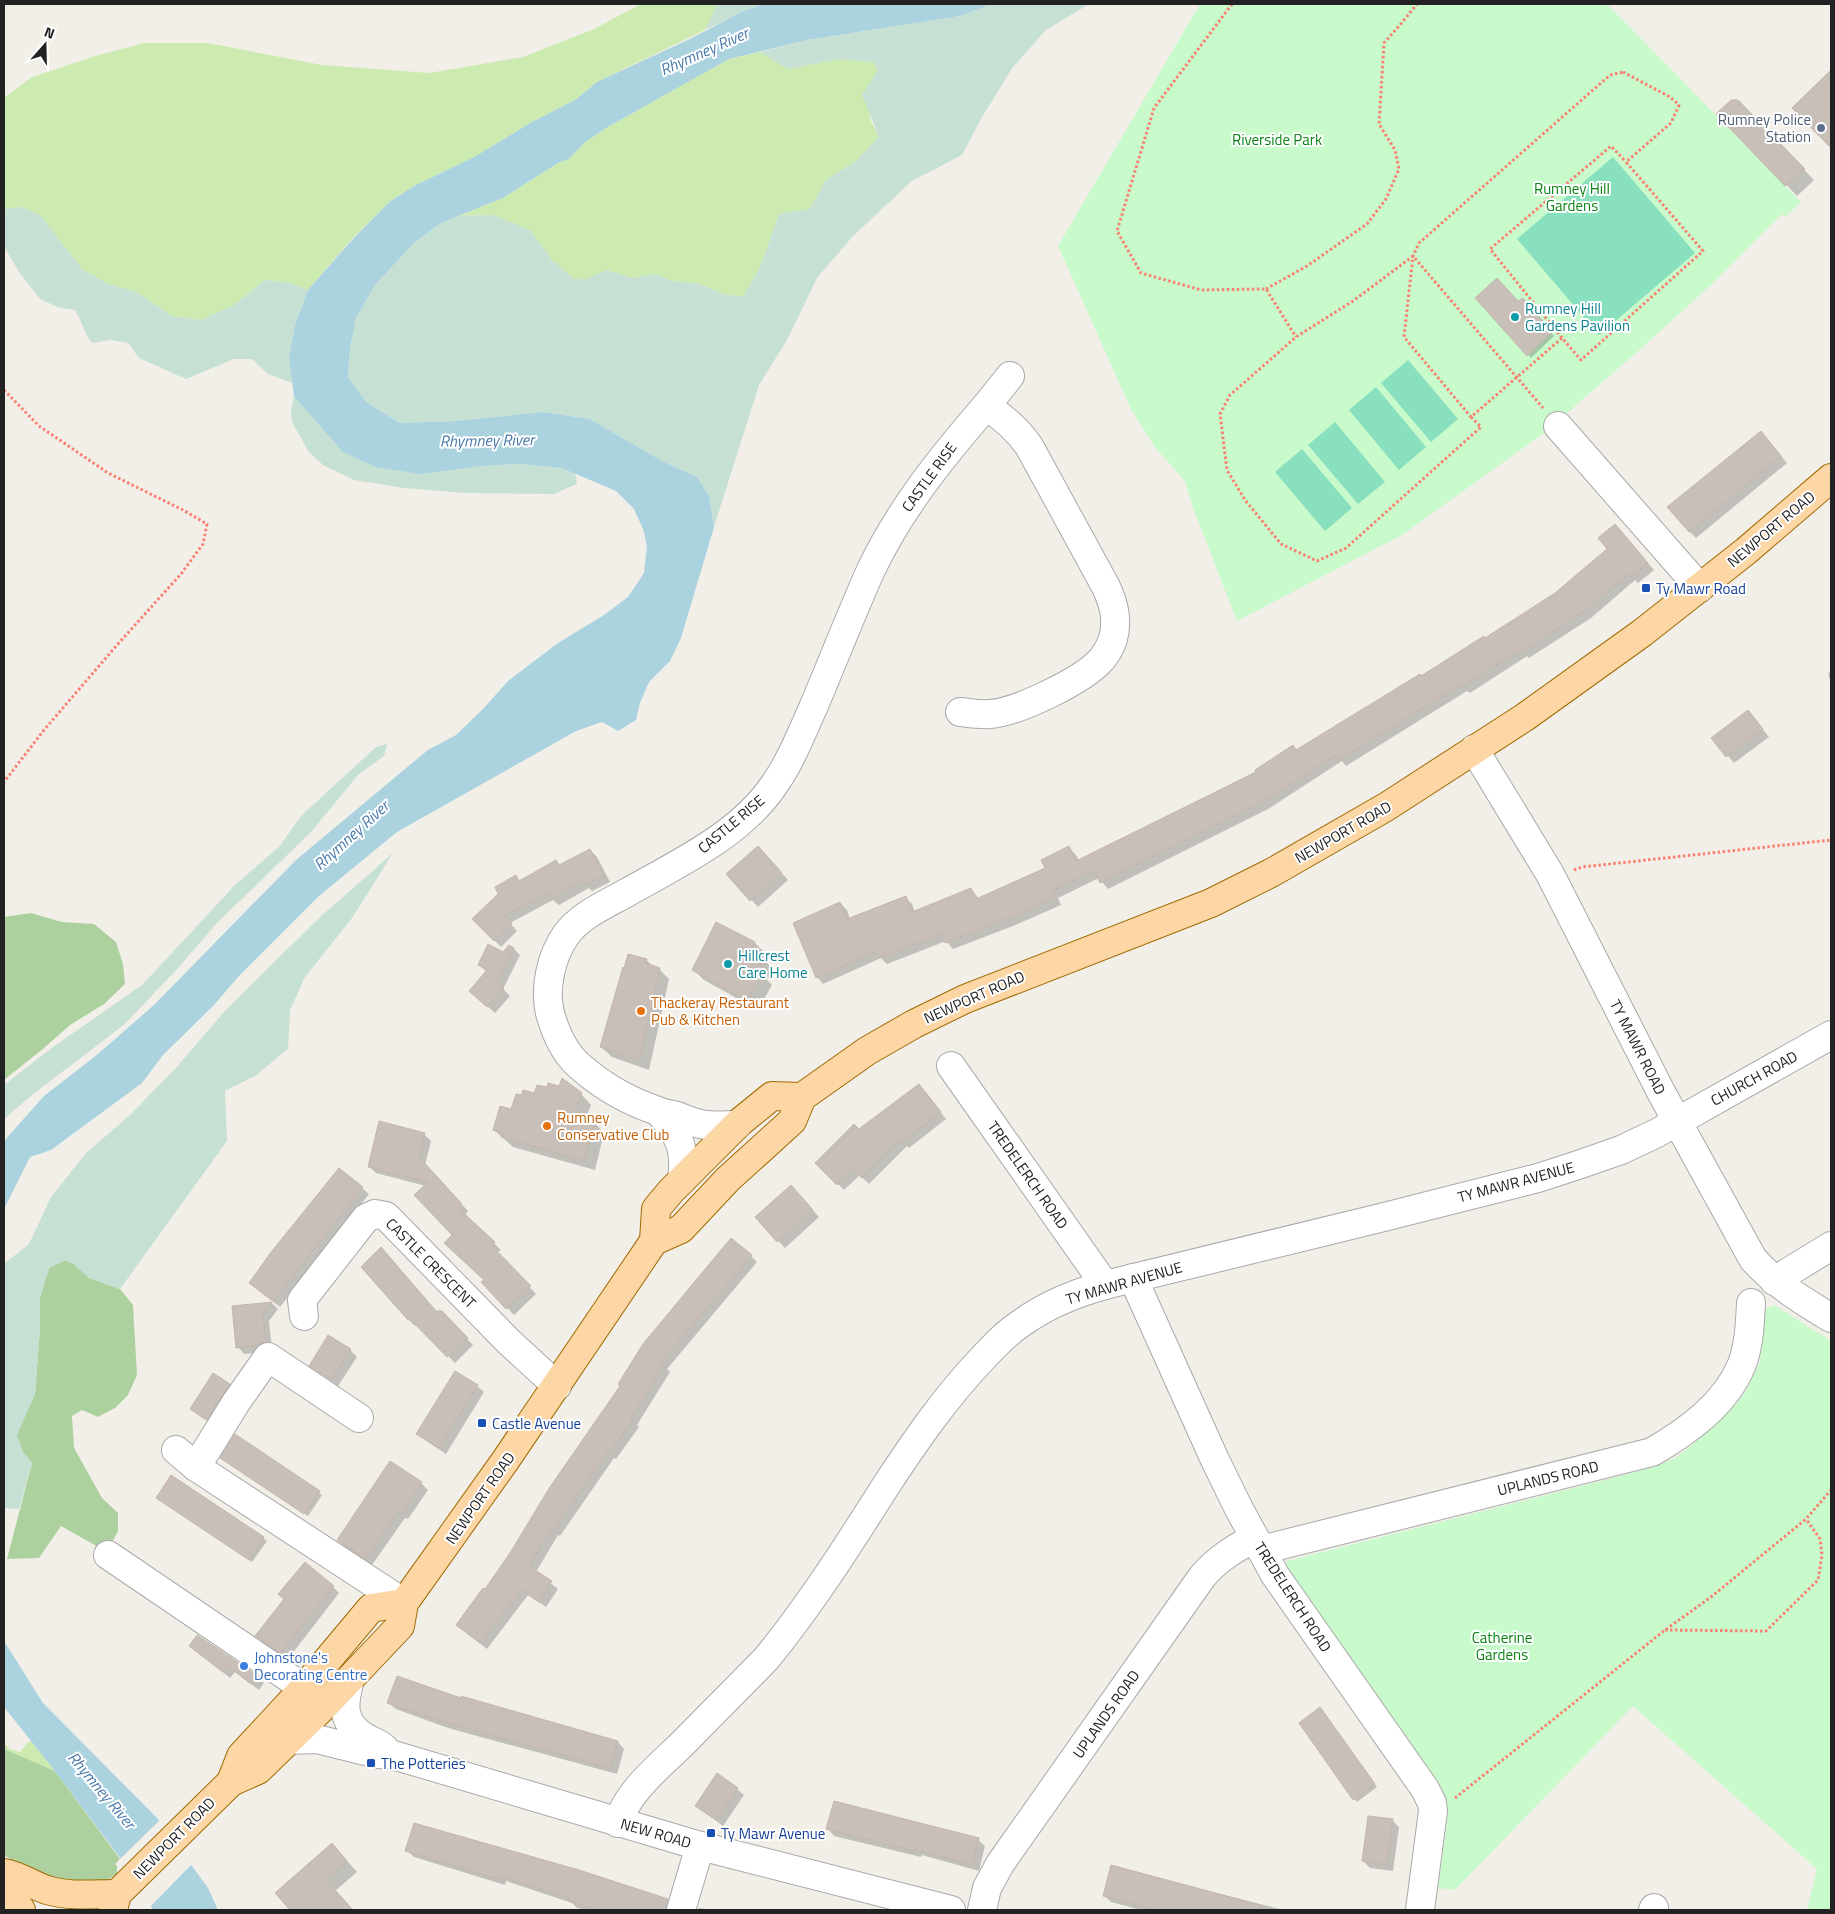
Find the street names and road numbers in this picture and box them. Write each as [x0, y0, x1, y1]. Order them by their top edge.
street label: CASTLE RISE [896, 437, 962, 517]
street label: NEWPORT ROAD [1722, 485, 1820, 573]
street label: CASTLE RISE [693, 789, 769, 859]
street label: NEWPORT ROAD [1290, 795, 1396, 869]
street label: NEWPORT ROAD [920, 964, 1028, 1030]
street label: TY MAWR ROAD [1604, 995, 1672, 1099]
street label: CHURCH ROAD [1706, 1045, 1802, 1111]
street label: TREDELERCH ROAD [982, 1116, 1074, 1234]
street label: TY MAWR AVENUE [1455, 1155, 1577, 1209]
street label: CASTLE CRESCENT [380, 1212, 482, 1314]
street label: TY MAWR AVENUE [1063, 1255, 1185, 1311]
street label: NEWPORT ROAD [439, 1447, 521, 1549]
street label: UPLANDS ROAD [1495, 1454, 1601, 1502]
street label: TREDELERCH ROAD [1249, 1537, 1337, 1657]
street label: UPLANDS ROAD [1067, 1665, 1145, 1763]
street label: NEWPORT ROAD [128, 1792, 220, 1884]
street label: NEW ROAD [618, 1812, 694, 1854]

